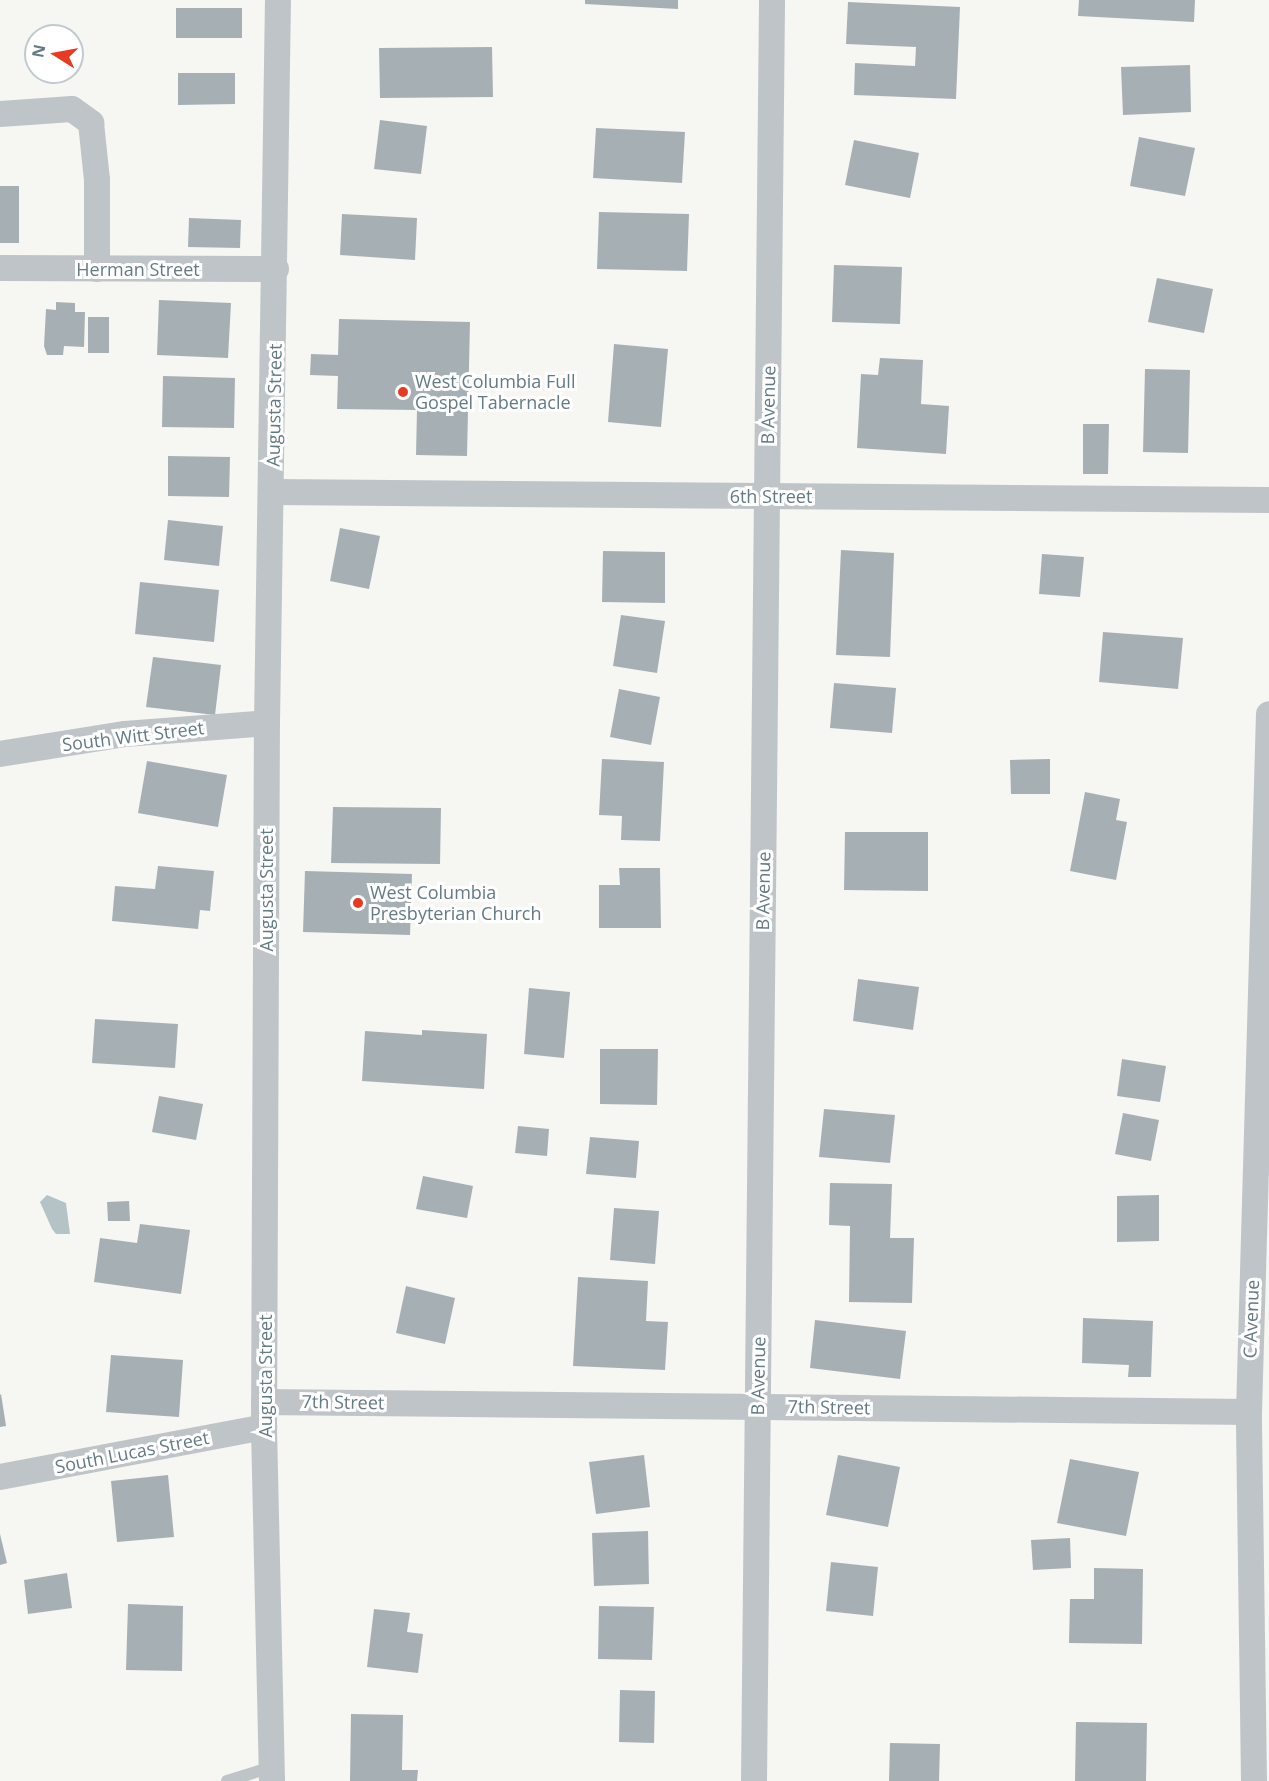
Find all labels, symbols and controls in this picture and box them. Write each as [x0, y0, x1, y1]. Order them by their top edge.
north arrow [24, 24, 84, 84]
text: N [26, 42, 50, 59]
street label: Herman Street [76, 258, 200, 280]
street label: Augusta Street [262, 343, 286, 467]
street label: B Avenue [757, 365, 779, 445]
place label: West Columbia Full Gospel Tabernacle [415, 371, 575, 413]
marker: West Columbia Full Gospel Tabernacle [396, 385, 410, 399]
street label: 6th Street [730, 485, 812, 507]
street label: South Witt Street [61, 717, 205, 755]
street label: Augusta Street [255, 828, 277, 952]
street label: B Avenue [752, 851, 774, 931]
place label: West Columbia Presbyterian Church [370, 882, 541, 924]
marker: West Columbia Presbyterian Church [351, 896, 365, 910]
street label: C Avenue [1239, 1279, 1263, 1359]
street label: Augusta Street [254, 1314, 276, 1438]
street label: B Avenue [747, 1336, 769, 1416]
street label: 7th Street [301, 1390, 385, 1414]
street label: 7th Street [787, 1395, 871, 1419]
street label: South Lucas Street [53, 1426, 211, 1478]

